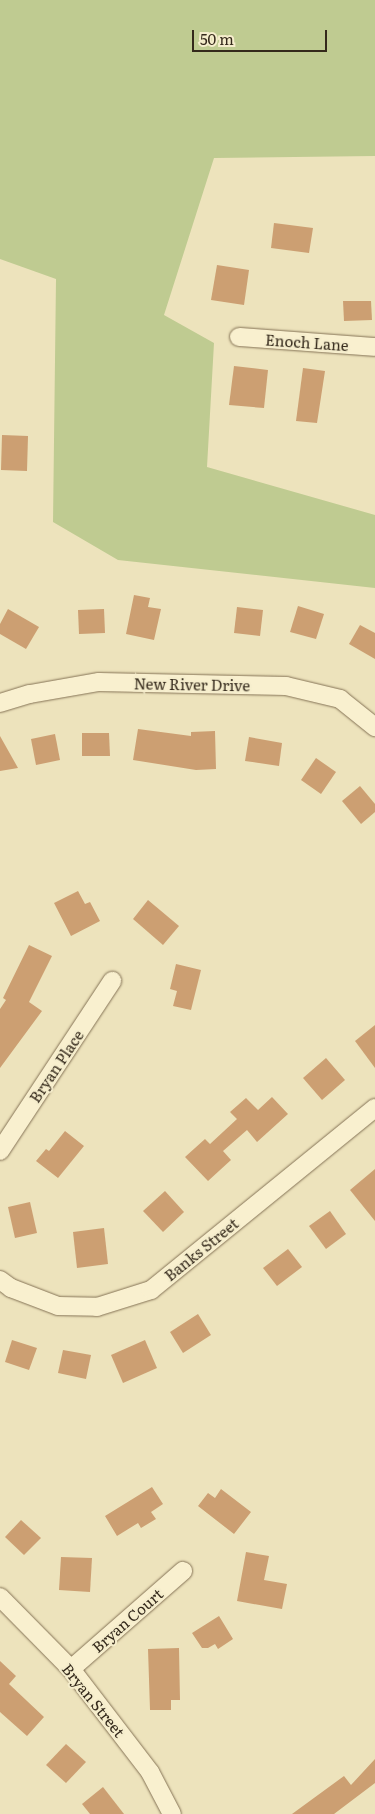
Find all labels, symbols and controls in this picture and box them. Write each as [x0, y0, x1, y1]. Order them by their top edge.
scale bar [195, 20, 330, 52]
text: 50 m [200, 27, 234, 50]
street label: Enoch Lane [265, 330, 349, 354]
street label: New River Drive [134, 674, 250, 694]
street label: Bryan Place [25, 1026, 87, 1106]
street label: Banks Street [161, 1214, 241, 1284]
street label: Bryan Court [88, 1584, 166, 1656]
street label: Bryan Street [59, 1660, 129, 1740]

